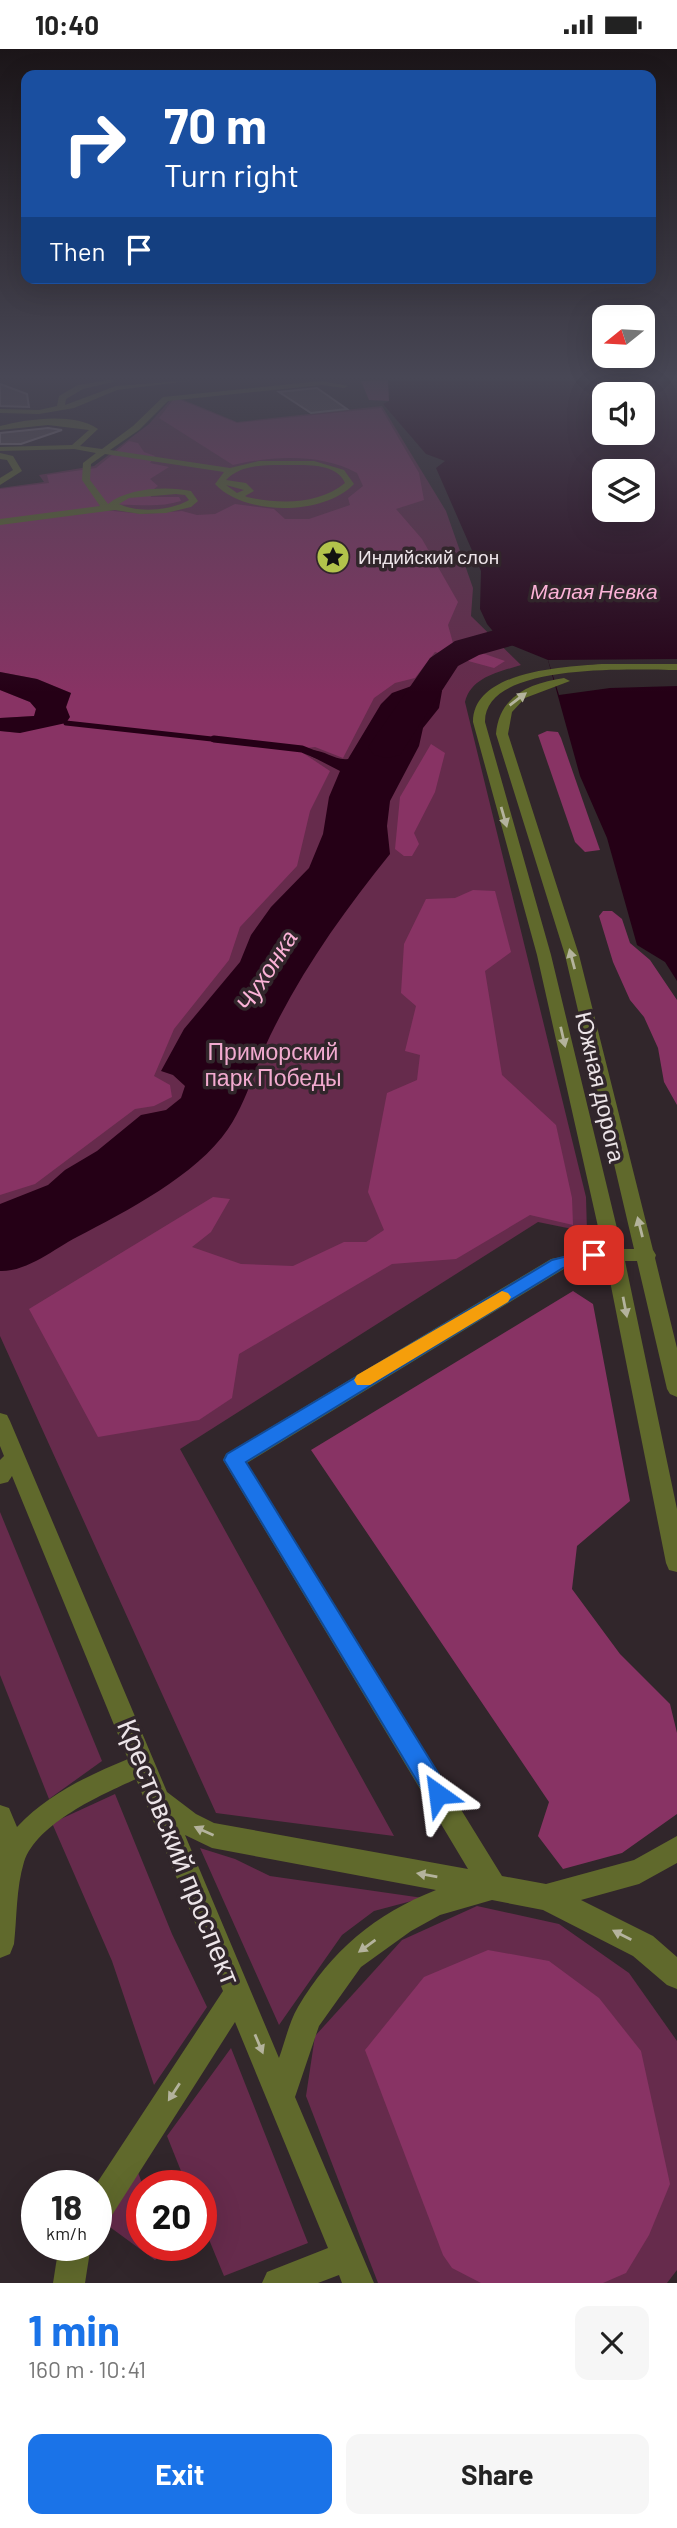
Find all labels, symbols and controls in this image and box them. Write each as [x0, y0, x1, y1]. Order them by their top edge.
text: 10:40 [35, 9, 99, 40]
text: 70 m [164, 95, 267, 154]
icon: right [49, 98, 140, 189]
text: Turn right [164, 155, 299, 193]
icon: arrive [120, 231, 158, 269]
text: Then [49, 235, 106, 266]
north arrow [592, 305, 654, 367]
map controls [592, 305, 655, 522]
button: sound [592, 382, 655, 445]
button: layers [592, 459, 655, 522]
place icon: Индийский слон [314, 538, 352, 576]
place label: Индийский слон [358, 545, 499, 568]
water label: Малая Невка [530, 578, 658, 603]
one-way arrow [508, 692, 526, 707]
one-way arrow [500, 807, 510, 828]
water label: Чухонка [229, 924, 303, 1016]
one-way arrow [566, 947, 577, 969]
street label: Южная дорога [570, 1009, 632, 1165]
one-way arrow [558, 1026, 569, 1048]
park label: Приморский парк Победы [204, 1037, 342, 1091]
one-way arrow [634, 1215, 645, 1237]
pin [564, 1225, 624, 1285]
icon: arrive [575, 1236, 613, 1274]
one-way arrow [619, 1296, 630, 1318]
street label: Крестовский проспект [111, 1714, 249, 1990]
position arrow [401, 1757, 475, 1831]
one-way arrow [194, 1825, 214, 1837]
one-way arrow [416, 1869, 438, 1880]
one-way arrow [612, 1930, 632, 1941]
one-way arrow [358, 1938, 376, 1952]
one-way arrow [253, 2034, 265, 2054]
one-way arrow [167, 2082, 180, 2102]
speed limit sign: 20 [126, 2170, 217, 2261]
text: 18 [51, 2185, 82, 2227]
text: km/h [46, 2222, 87, 2244]
text: 1 min [28, 2304, 120, 2354]
button: close [575, 2306, 649, 2380]
text: 160 m · 10:41 [28, 2355, 146, 2383]
button: Exit [28, 2434, 332, 2514]
button: Share [346, 2434, 649, 2514]

